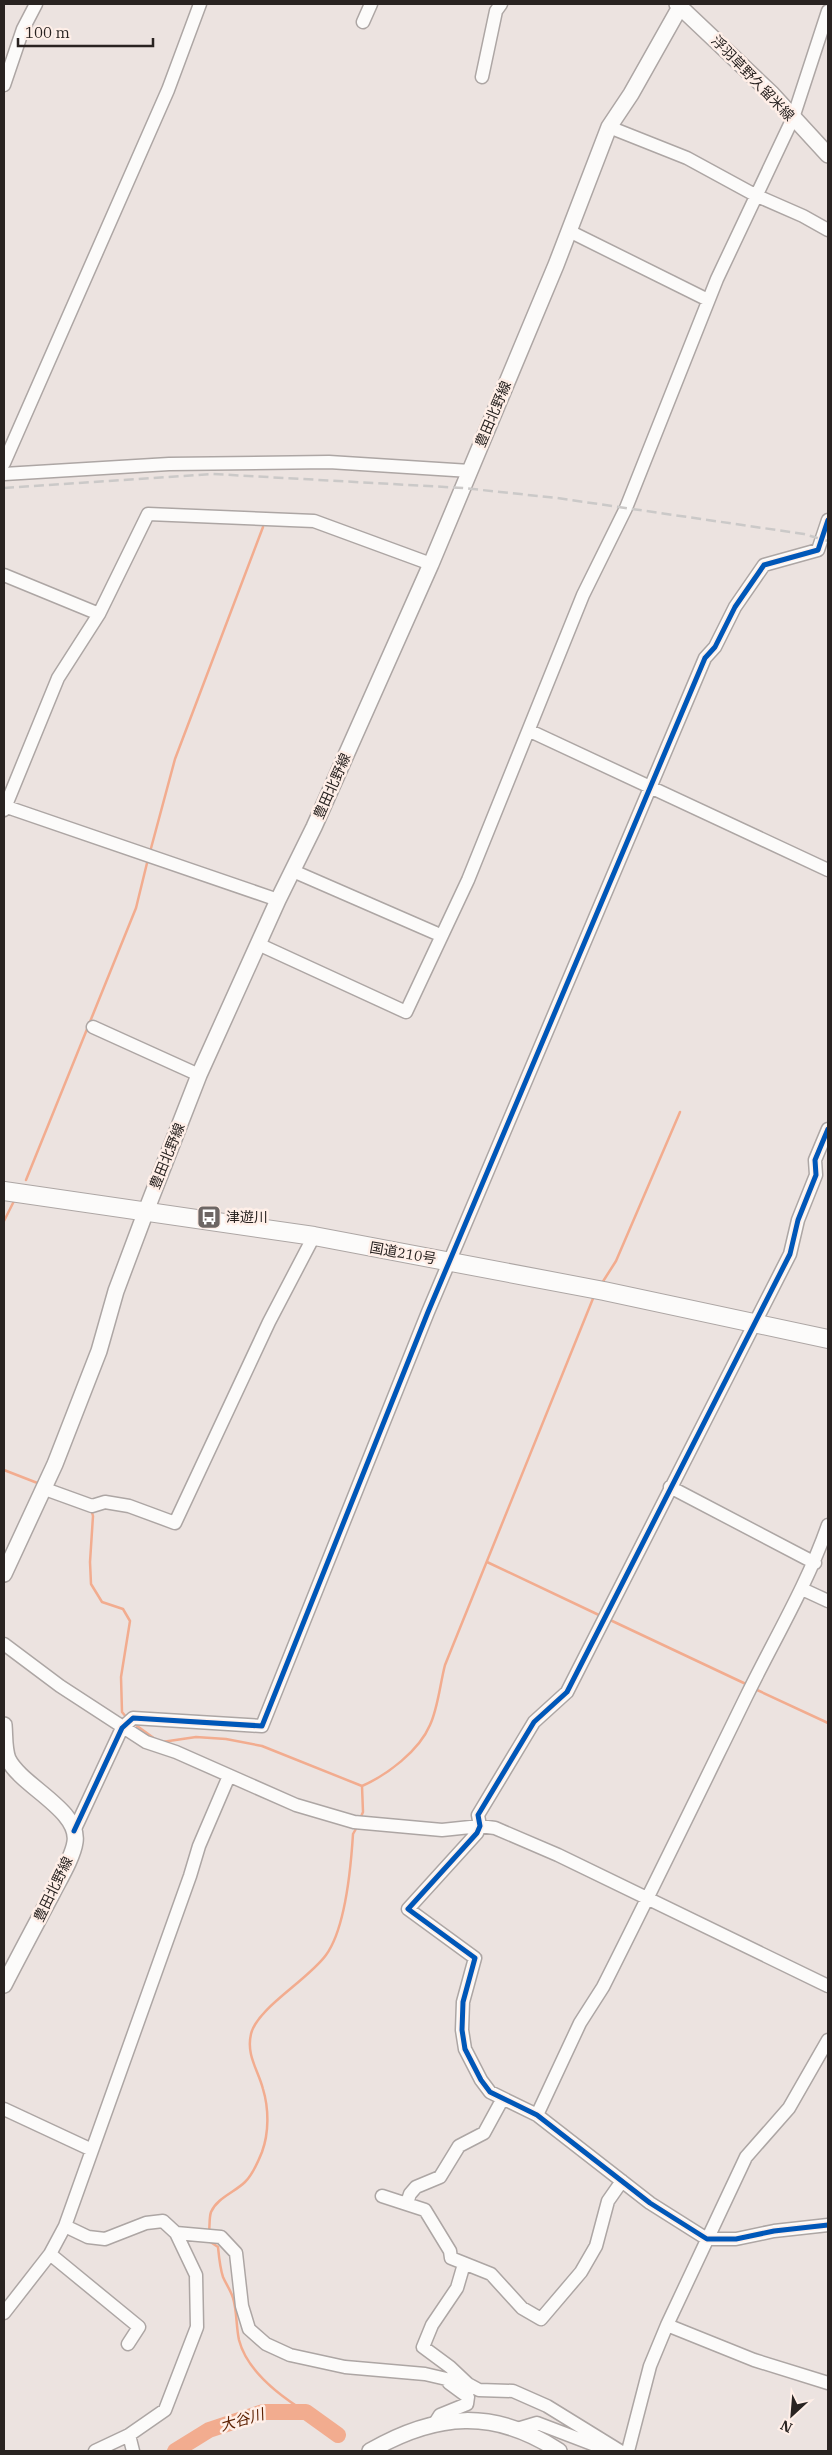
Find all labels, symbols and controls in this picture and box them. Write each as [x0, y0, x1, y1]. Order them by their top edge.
scale bar [18, 15, 152, 47]
text: 100 m [25, 23, 70, 42]
street label: 浮羽草野久留米線 [708, 31, 798, 125]
street label: 豊田北野線 [471, 378, 515, 450]
street label: 豊田北野線 [310, 750, 354, 822]
street label: 豊田北野線 [146, 1120, 188, 1192]
bus stop icon: 津遊川 [196, 1204, 222, 1230]
place label: 津遊川 [226, 1208, 268, 1226]
street label: 国道210号 [368, 1238, 438, 1268]
street label: 豊田北野線 [30, 1854, 76, 1924]
north arrow [767, 2390, 817, 2440]
water label: 大谷川 [218, 2404, 268, 2435]
text: N [777, 2416, 795, 2437]

